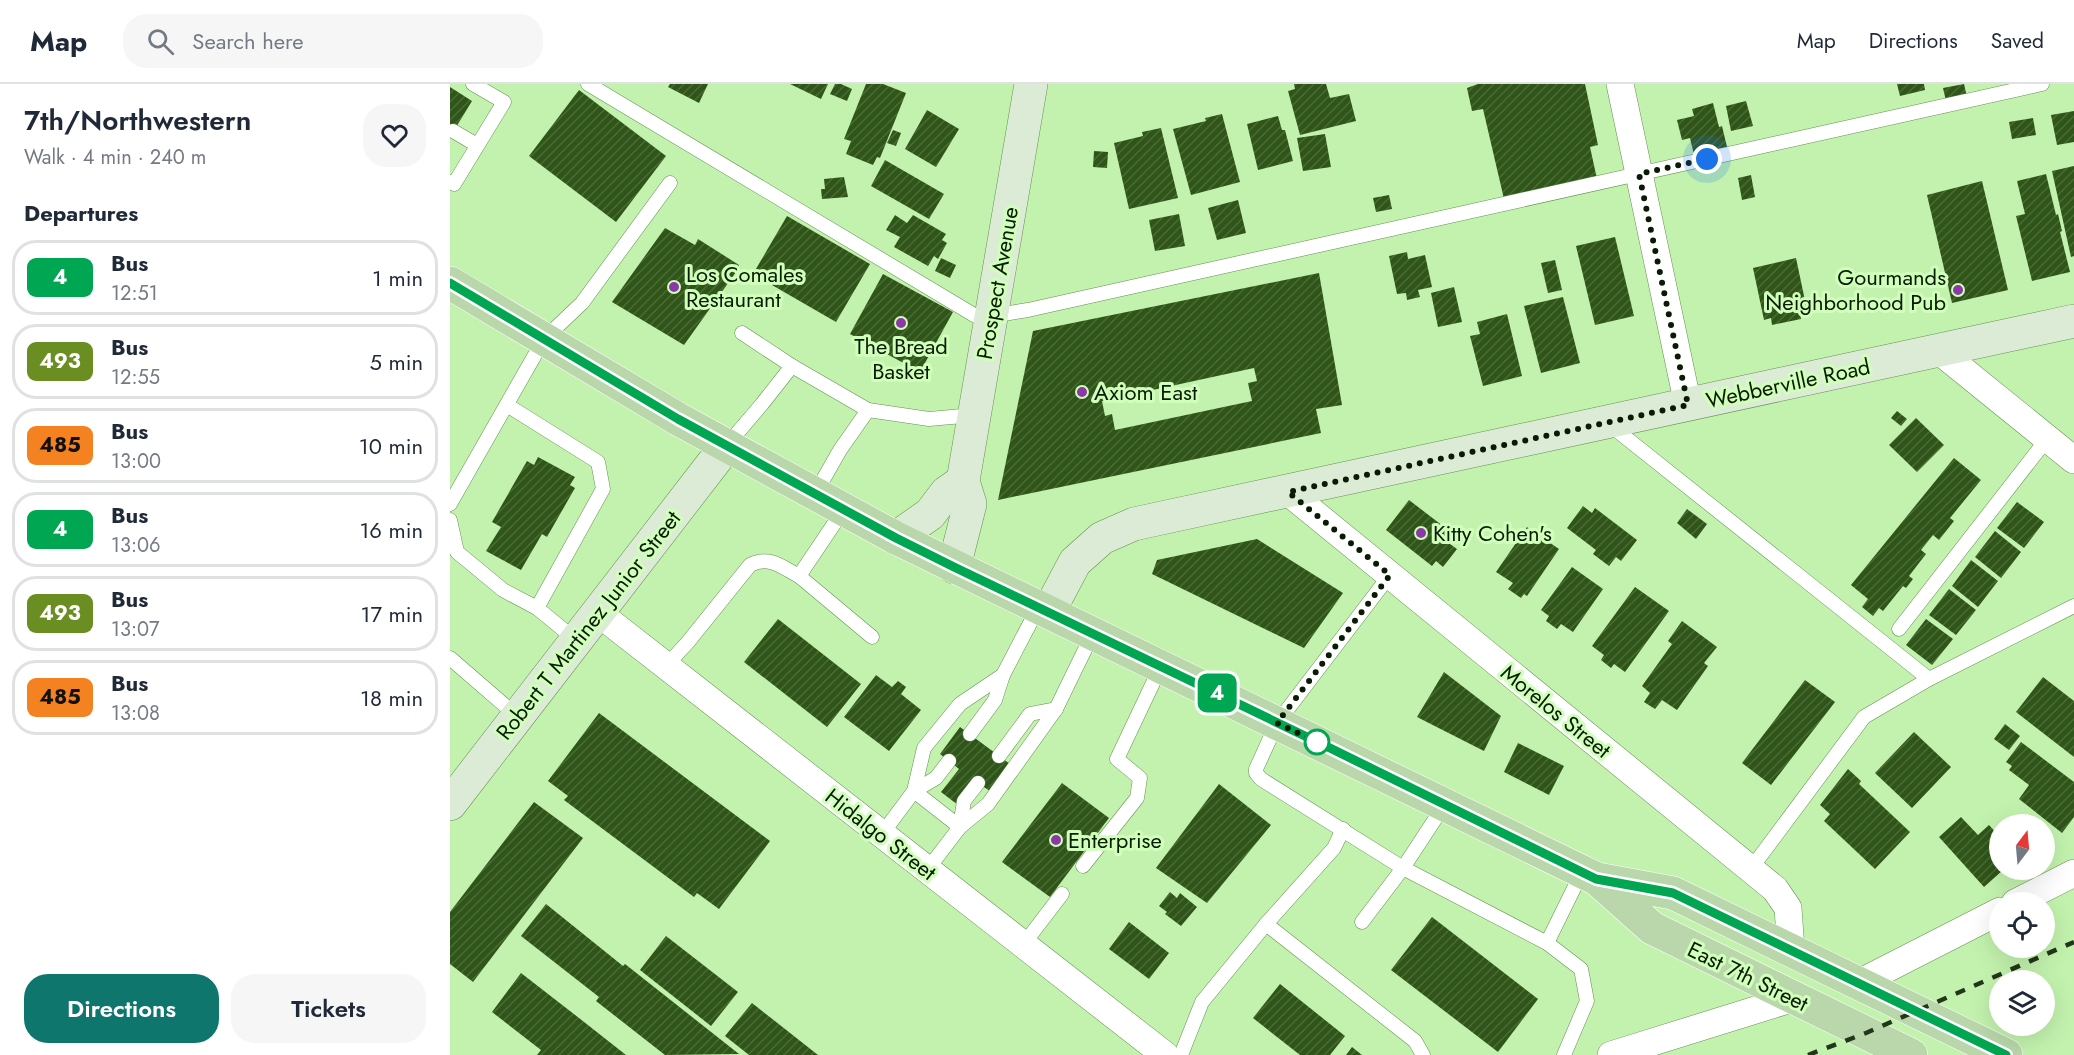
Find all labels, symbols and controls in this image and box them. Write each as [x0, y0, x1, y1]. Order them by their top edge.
search box [123, 14, 543, 68]
text: Map [30, 21, 87, 62]
icon: search [144, 25, 177, 58]
text: Search here [192, 25, 304, 57]
text: Map [1797, 26, 1836, 56]
text: Directions [1869, 26, 1958, 56]
text: Saved [1991, 26, 2044, 56]
text: 7th/Northwestern [24, 100, 251, 141]
button: heart [363, 104, 426, 167]
text: Walk · 4 min · 240 m [24, 143, 206, 172]
your location [1692, 144, 1722, 174]
text: Departures [24, 197, 138, 229]
street label: Prospect Avenue [968, 204, 1026, 362]
text: Bus [111, 247, 148, 279]
place label: Los Comales Restaurant [686, 258, 804, 315]
place label: Gourmands Neighborhood Pub [1765, 261, 1946, 318]
text: 4 [53, 262, 67, 292]
text: 1 min [372, 262, 423, 294]
text: 12:51 [111, 279, 158, 308]
marker: Los Comales Restaurant [667, 280, 681, 294]
marker: Gourmands Neighborhood Pub [1951, 283, 1965, 297]
marker: The Bread Basket [894, 316, 908, 330]
place label: The Bread Basket [854, 330, 948, 387]
text: Bus [111, 331, 148, 363]
text: 493 [39, 346, 81, 376]
text: 5 min [370, 346, 423, 378]
street label: Webberville Road [1703, 350, 1873, 416]
text: 12:55 [111, 363, 160, 392]
place label: Axiom East [1094, 376, 1198, 408]
marker: Axiom East [1075, 385, 1089, 399]
text: Bus [111, 415, 148, 447]
text: 485 [39, 430, 81, 460]
text: 10 min [359, 430, 423, 462]
text: 13:00 [111, 447, 161, 476]
text: Bus [111, 499, 148, 531]
street label: Robert T Martinez Junior Street [488, 503, 688, 747]
text: 4 [53, 514, 67, 544]
text: 16 min [359, 514, 423, 546]
place label: Kitty Cohen's [1433, 517, 1552, 549]
marker: Kitty Cohen's [1414, 526, 1428, 540]
text: 13:06 [111, 531, 160, 560]
text: Bus [111, 583, 148, 615]
text: 493 [39, 598, 81, 628]
text: 17 min [361, 598, 423, 630]
text: 13:07 [111, 615, 159, 644]
street label: Morelos Street [1494, 657, 1618, 766]
text: Bus [111, 667, 148, 699]
line badge: 4 [1198, 674, 1236, 712]
text: 4 [1210, 678, 1224, 708]
text: 485 [39, 682, 81, 712]
text: 18 min [360, 682, 423, 714]
text: 13:08 [111, 699, 160, 728]
unlabelled marker [1304, 729, 1330, 755]
street label: Hidalgo Street [819, 780, 944, 888]
north arrow [1989, 814, 2055, 880]
map controls [1989, 814, 2055, 1036]
place label: Enterprise [1068, 824, 1162, 856]
marker: Enterprise [1049, 833, 1063, 847]
button: locate [1989, 892, 2055, 958]
street label: East 7th Street [1682, 933, 1814, 1019]
button: layers [1989, 970, 2055, 1036]
button: Directions [24, 974, 219, 1043]
button: Tickets [231, 974, 426, 1043]

